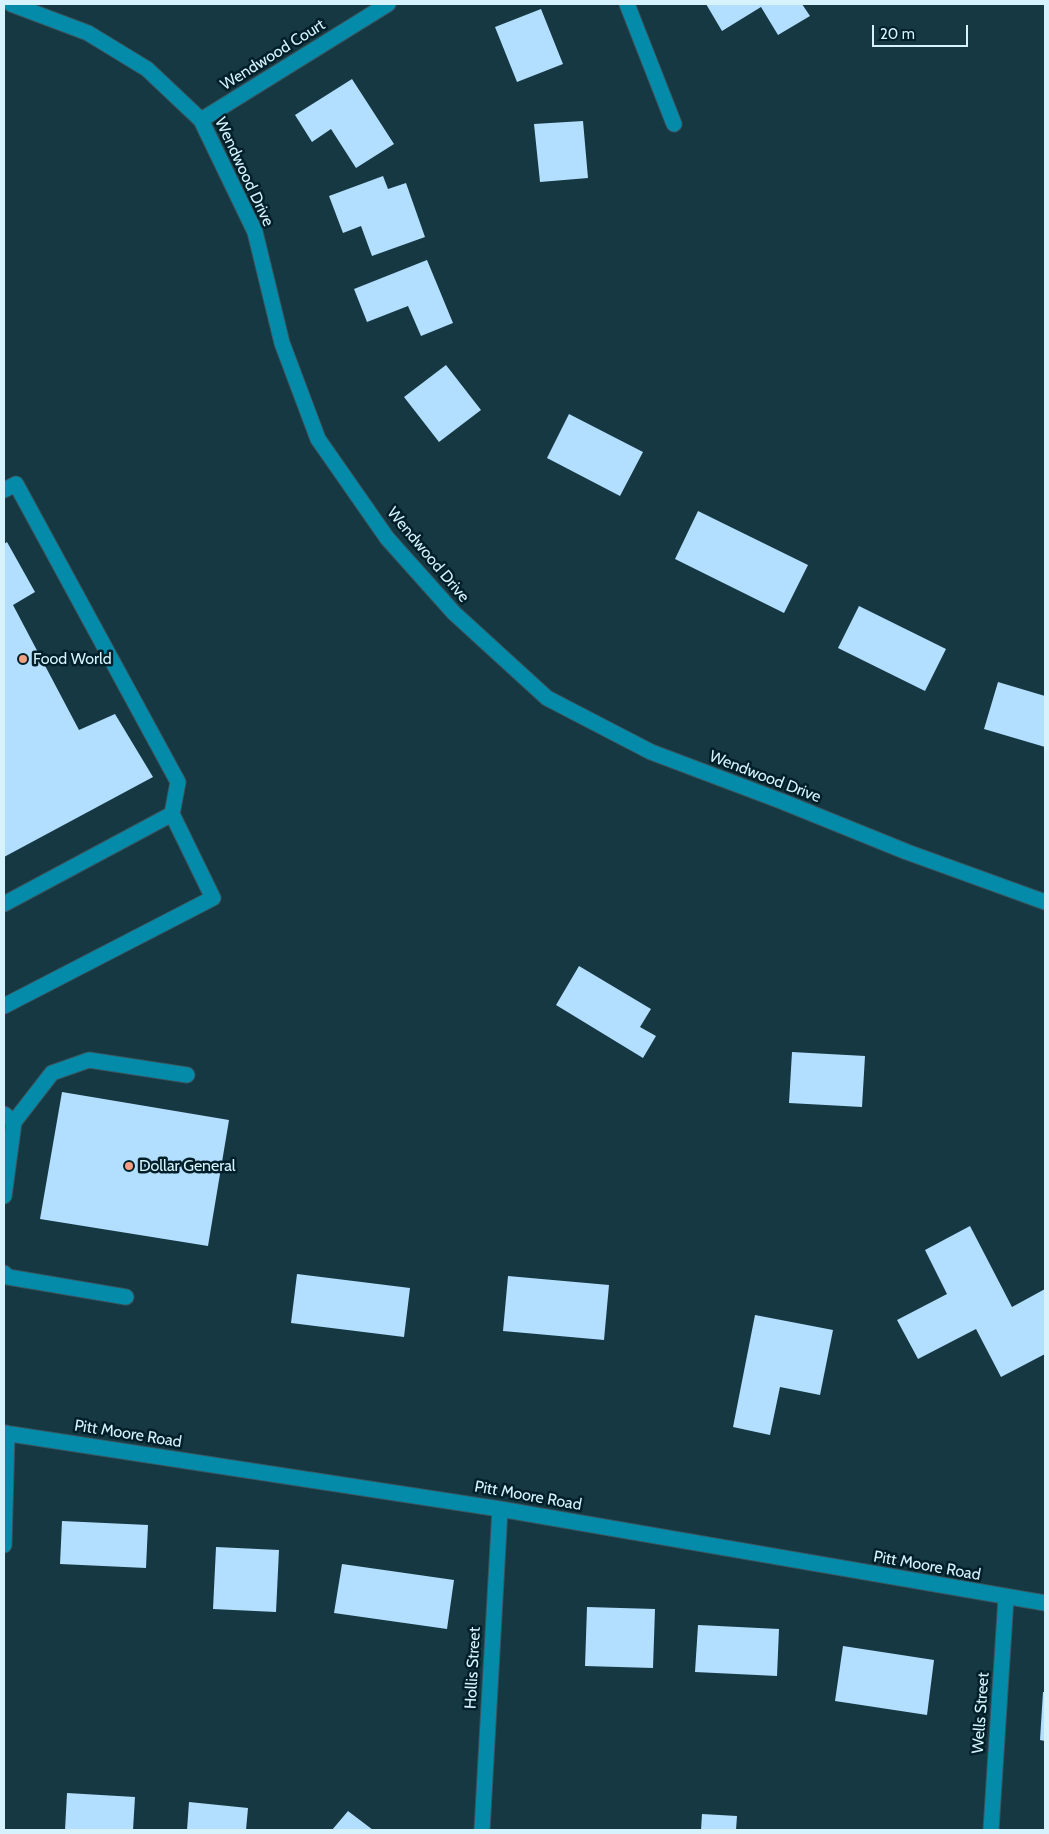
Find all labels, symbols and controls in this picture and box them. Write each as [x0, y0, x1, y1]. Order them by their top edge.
street label: Wendwood Court [217, 15, 329, 95]
scale bar [874, 15, 970, 47]
text: 20 m [880, 25, 915, 43]
street label: Wendwood Drive [210, 114, 278, 230]
street label: Wendwood Drive [383, 504, 473, 606]
place label: Food World [33, 649, 112, 669]
marker: Food World [17, 653, 29, 665]
street label: Wendwood Drive [706, 747, 824, 807]
place label: Dollar General [139, 1156, 236, 1176]
marker: Dollar General [123, 1160, 135, 1172]
street label: Pitt Moore Road [73, 1416, 183, 1452]
street label: Pitt Moore Road [473, 1477, 583, 1515]
street label: Pitt Moore Road [872, 1547, 982, 1585]
street label: Hollis Street [461, 1626, 485, 1710]
street label: Wells Street [969, 1672, 993, 1754]

